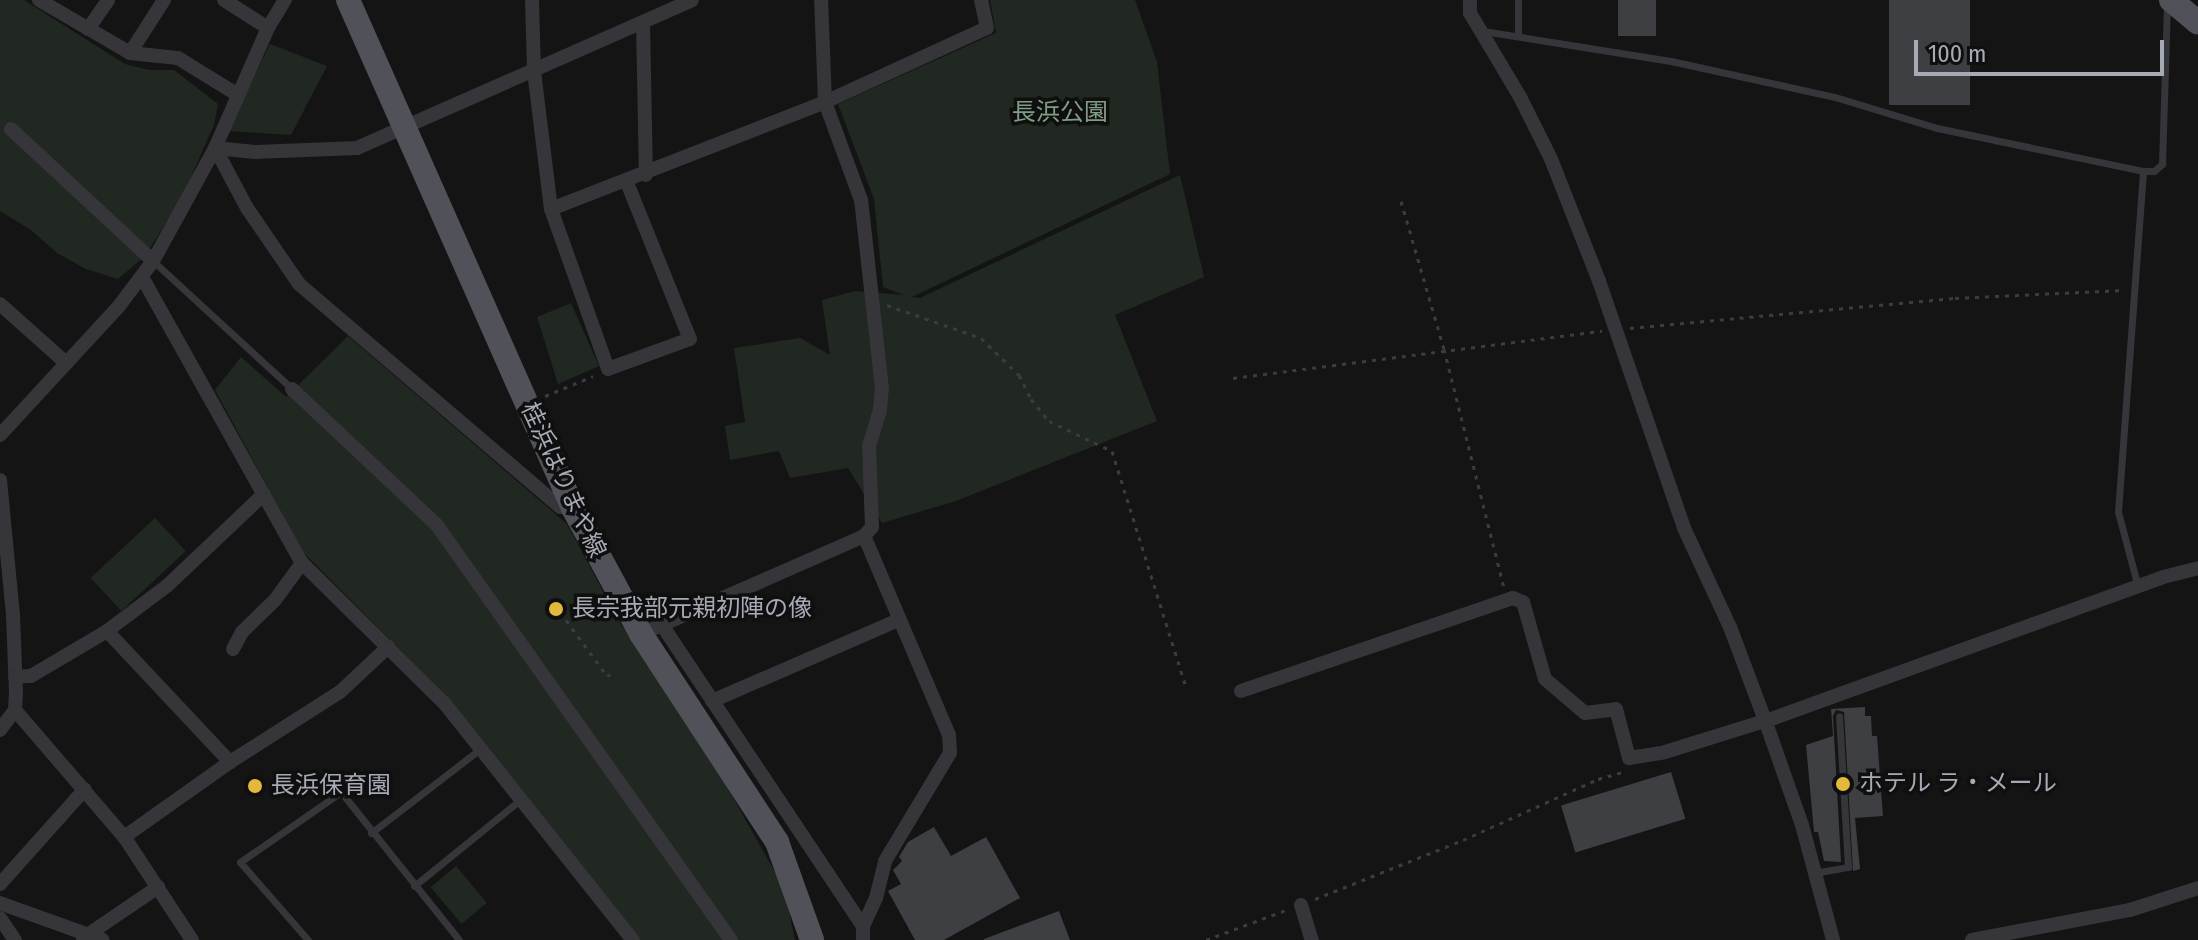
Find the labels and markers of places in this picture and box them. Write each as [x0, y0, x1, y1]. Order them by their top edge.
place label: 長宗我部元親初陣の像 [572, 595, 812, 623]
marker: 長宗我部元親初陣の像 [547, 600, 565, 618]
place label: ホテル ラ・メール [1859, 770, 2057, 798]
place label: 長浜保育園 [271, 772, 391, 800]
marker: ホテル ラ・メール [1834, 775, 1852, 793]
marker: 長浜保育園 [246, 777, 264, 795]

